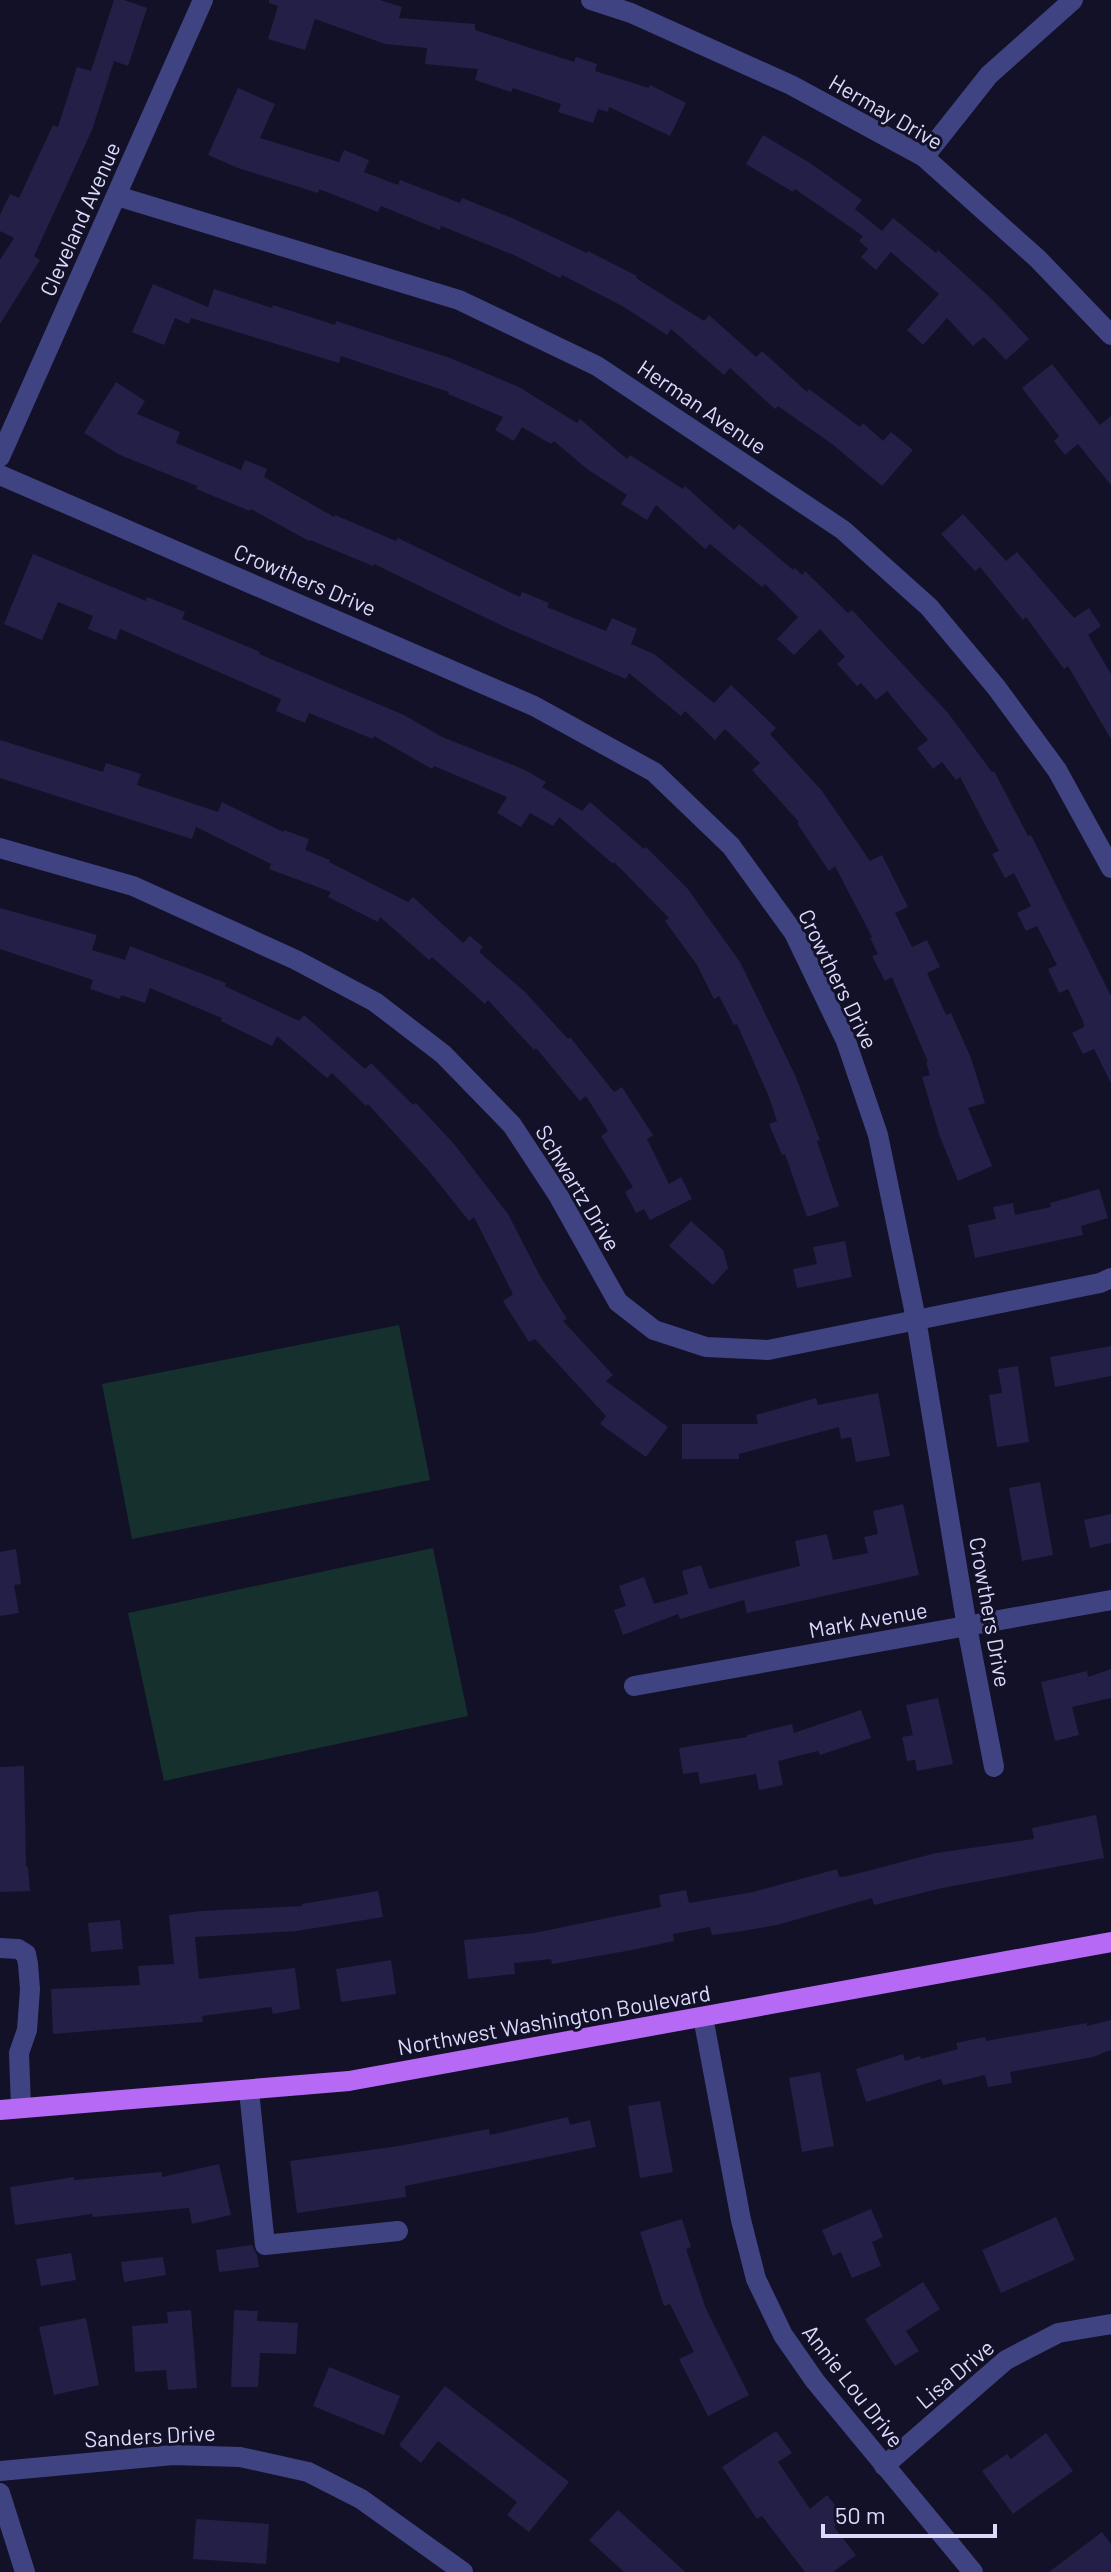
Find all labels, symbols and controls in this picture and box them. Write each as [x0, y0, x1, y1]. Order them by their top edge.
street label: Hermay Drive [825, 68, 948, 154]
street label: Cleveland Avenue [33, 137, 125, 300]
street label: Herman Avenue [633, 354, 772, 459]
street label: Crowthers Drive [230, 537, 380, 621]
street label: Crowthers Drive [794, 905, 884, 1053]
street label: Schwartz Drive [531, 1120, 627, 1255]
street label: Crowthers Drive [965, 1535, 1017, 1689]
street label: Mark Avenue [806, 1596, 929, 1642]
street label: Northwest Washington Boulevard [395, 1979, 712, 2059]
street label: Annie Lou Drive [798, 2319, 910, 2452]
street label: Lisa Drive [910, 2333, 998, 2413]
street label: Sanders Drive [84, 2419, 216, 2451]
scale bar [823, 2488, 995, 2538]
text: 50 m [835, 2500, 886, 2529]

